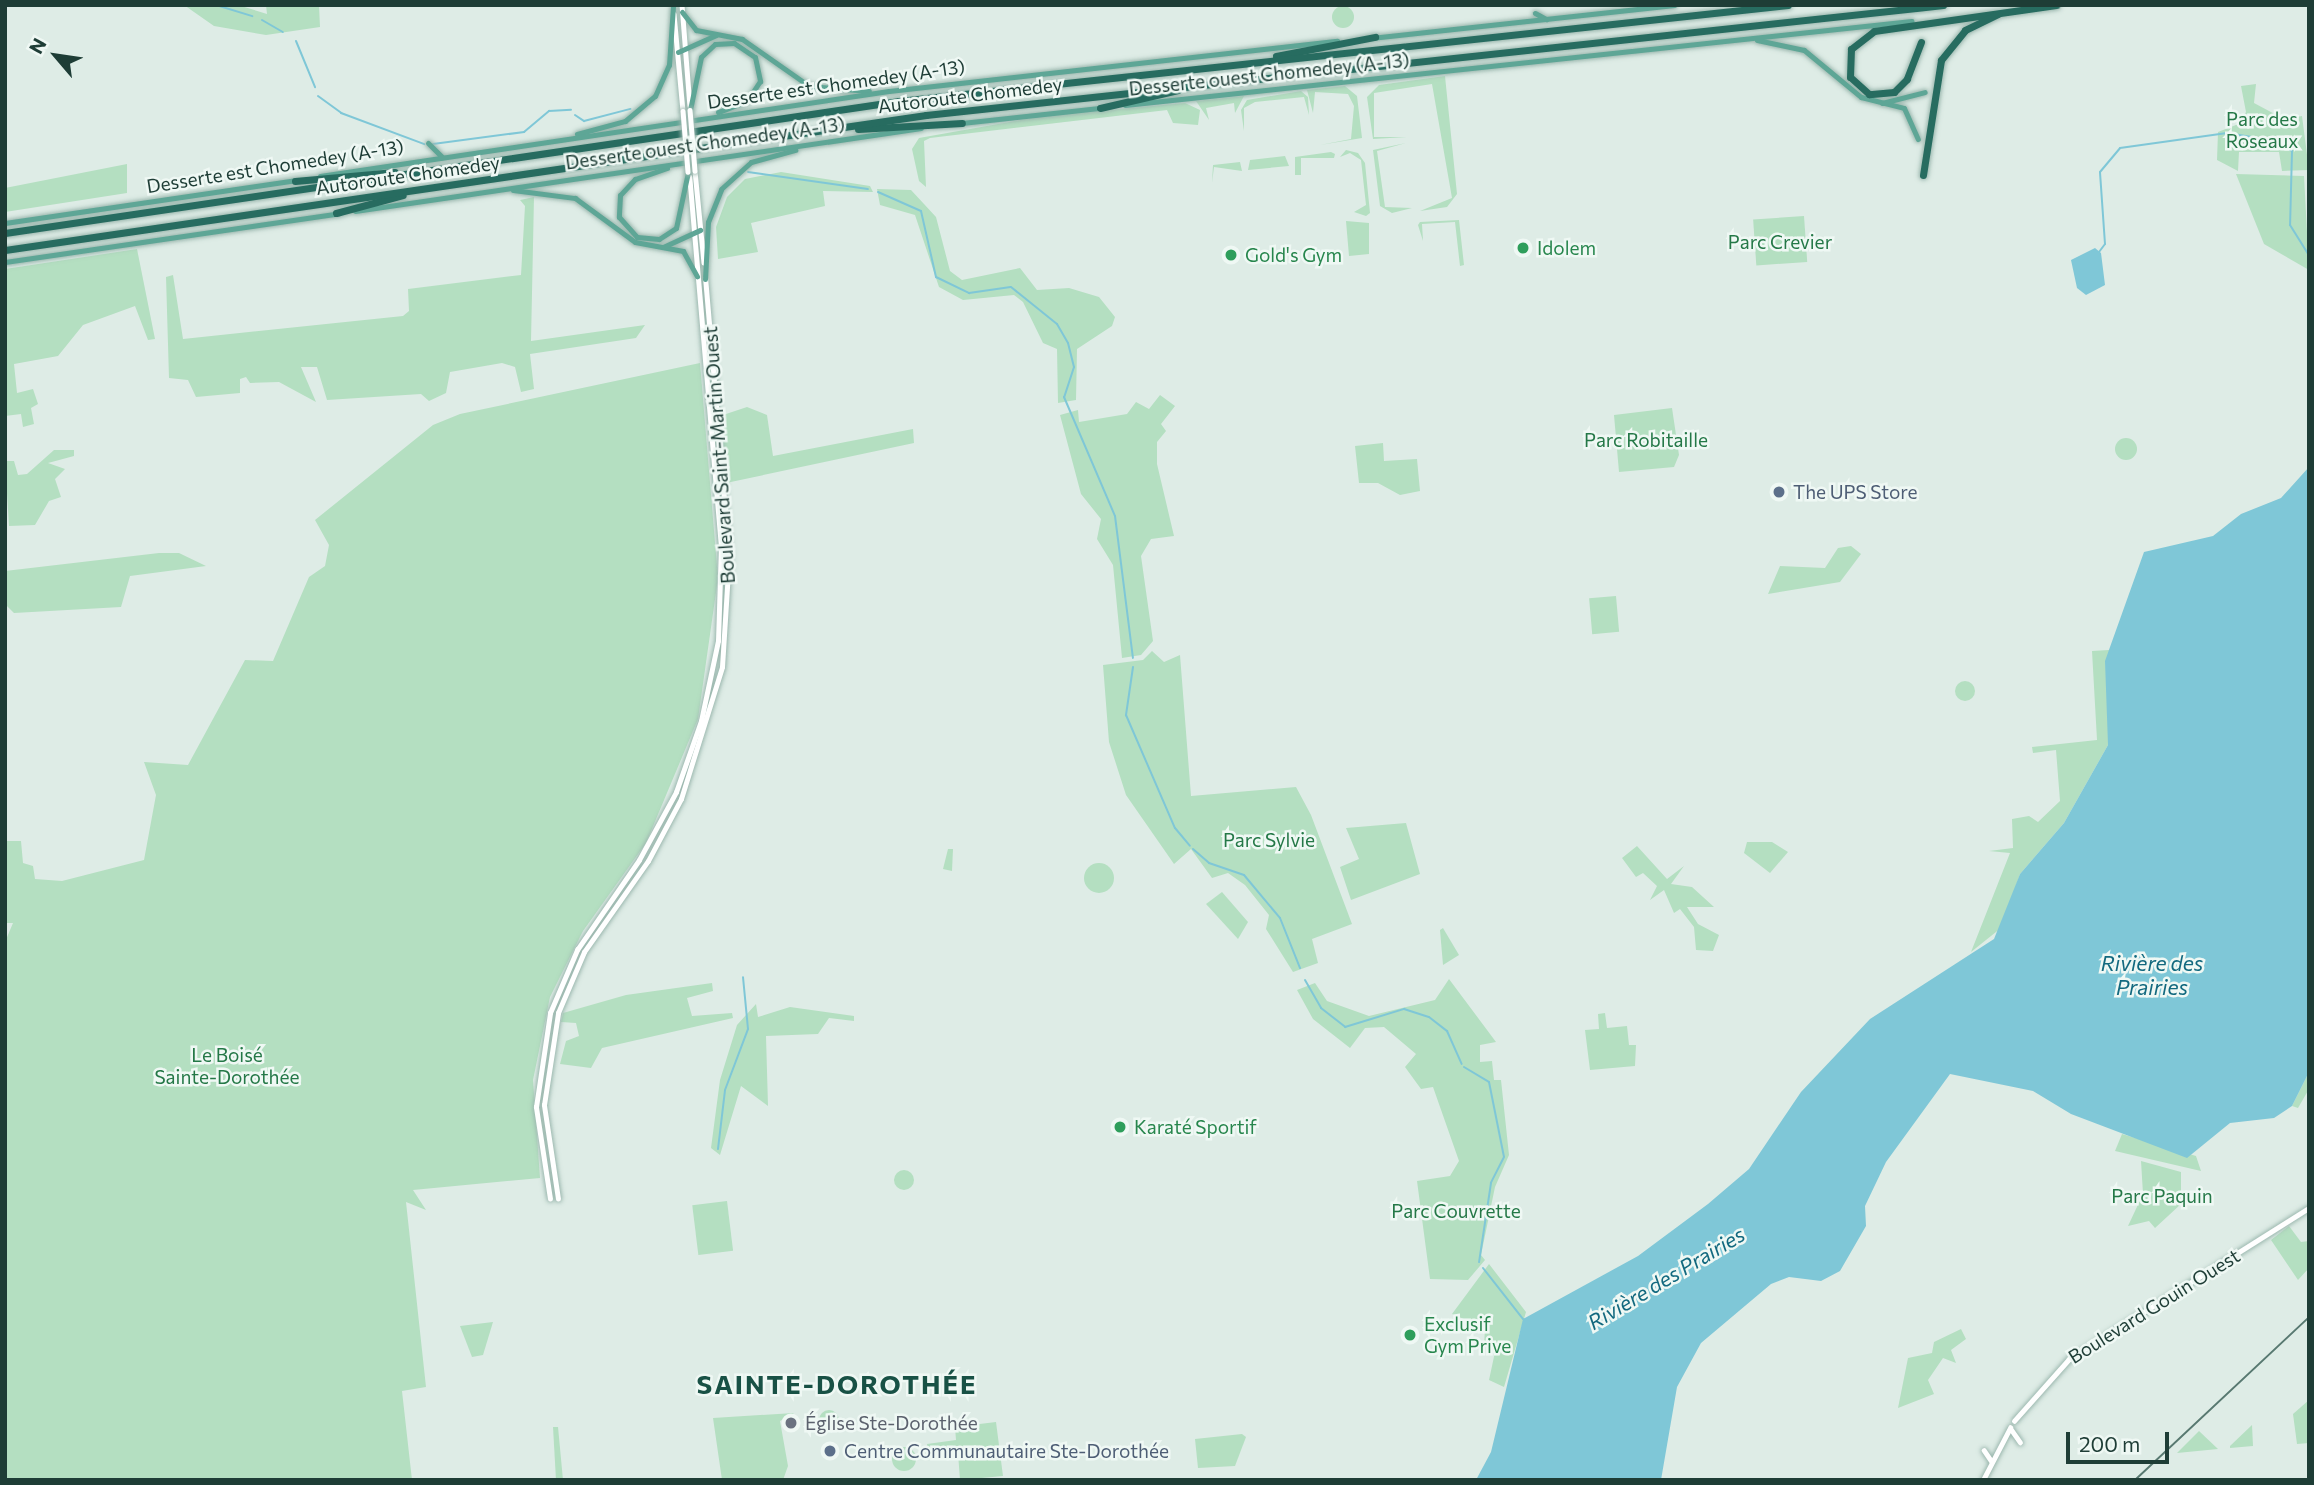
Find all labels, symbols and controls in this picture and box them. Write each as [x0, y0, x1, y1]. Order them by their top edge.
north arrow [21, 21, 91, 91]
text: N [24, 34, 51, 57]
street label: Desserte ouest Chomedey (A-13) [1128, 48, 1410, 100]
street label: Desserte est Chomedey (A-13) [706, 55, 966, 113]
street label: Autoroute Chomedey [877, 72, 1063, 118]
park label: Parc des Roseaux [2226, 108, 2298, 152]
street label: Desserte ouest Chomedey (A-13) [564, 112, 846, 174]
street label: Desserte est Chomedey (A-13) [145, 134, 405, 198]
street label: Autoroute Chomedey [315, 151, 501, 199]
park label: Parc Crevier [1728, 231, 1832, 253]
place label: Idolem [1537, 237, 1596, 259]
marker: Idolem [1515, 240, 1531, 256]
place label: Gold's Gym [1245, 244, 1342, 266]
marker: Gold's Gym [1223, 247, 1239, 263]
street label: Boulevard Saint-Martin Ouest [699, 325, 739, 585]
park label: Parc Robitaille [1584, 429, 1708, 451]
place label: The UPS Store [1793, 481, 1918, 503]
marker: The UPS Store [1771, 484, 1787, 500]
park label: Parc Sylvie [1223, 829, 1315, 851]
water label: Rivière des Prairies [2101, 950, 2203, 1000]
park label: Le Boisé Sainte-Dorothée [154, 1044, 300, 1088]
place label: Karaté Sportif [1134, 1116, 1257, 1138]
marker: Karaté Sportif [1112, 1119, 1128, 1135]
park label: Parc Paquin [2111, 1185, 2213, 1207]
park label: Parc Couvrette [1391, 1200, 1521, 1222]
water label: Rivière des Prairies [1583, 1221, 1749, 1335]
street label: Boulevard Gouin Ouest [2064, 1244, 2244, 1368]
place label: Exclusif Gym Prive [1424, 1313, 1511, 1357]
marker: Exclusif Gym Prive [1402, 1327, 1418, 1343]
district label: SAINTE-DOROTHÉE [698, 1368, 976, 1400]
place label: Église Ste-Dorothée [805, 1412, 978, 1434]
marker: Église Ste-Dorothée [783, 1415, 799, 1431]
scale bar [2069, 1418, 2172, 1462]
text: 200 m [2079, 1431, 2140, 1456]
place label: Centre Communautaire Ste-Dorothée [844, 1440, 1169, 1462]
marker: Centre Communautaire Ste-Dorothée [822, 1443, 838, 1459]

